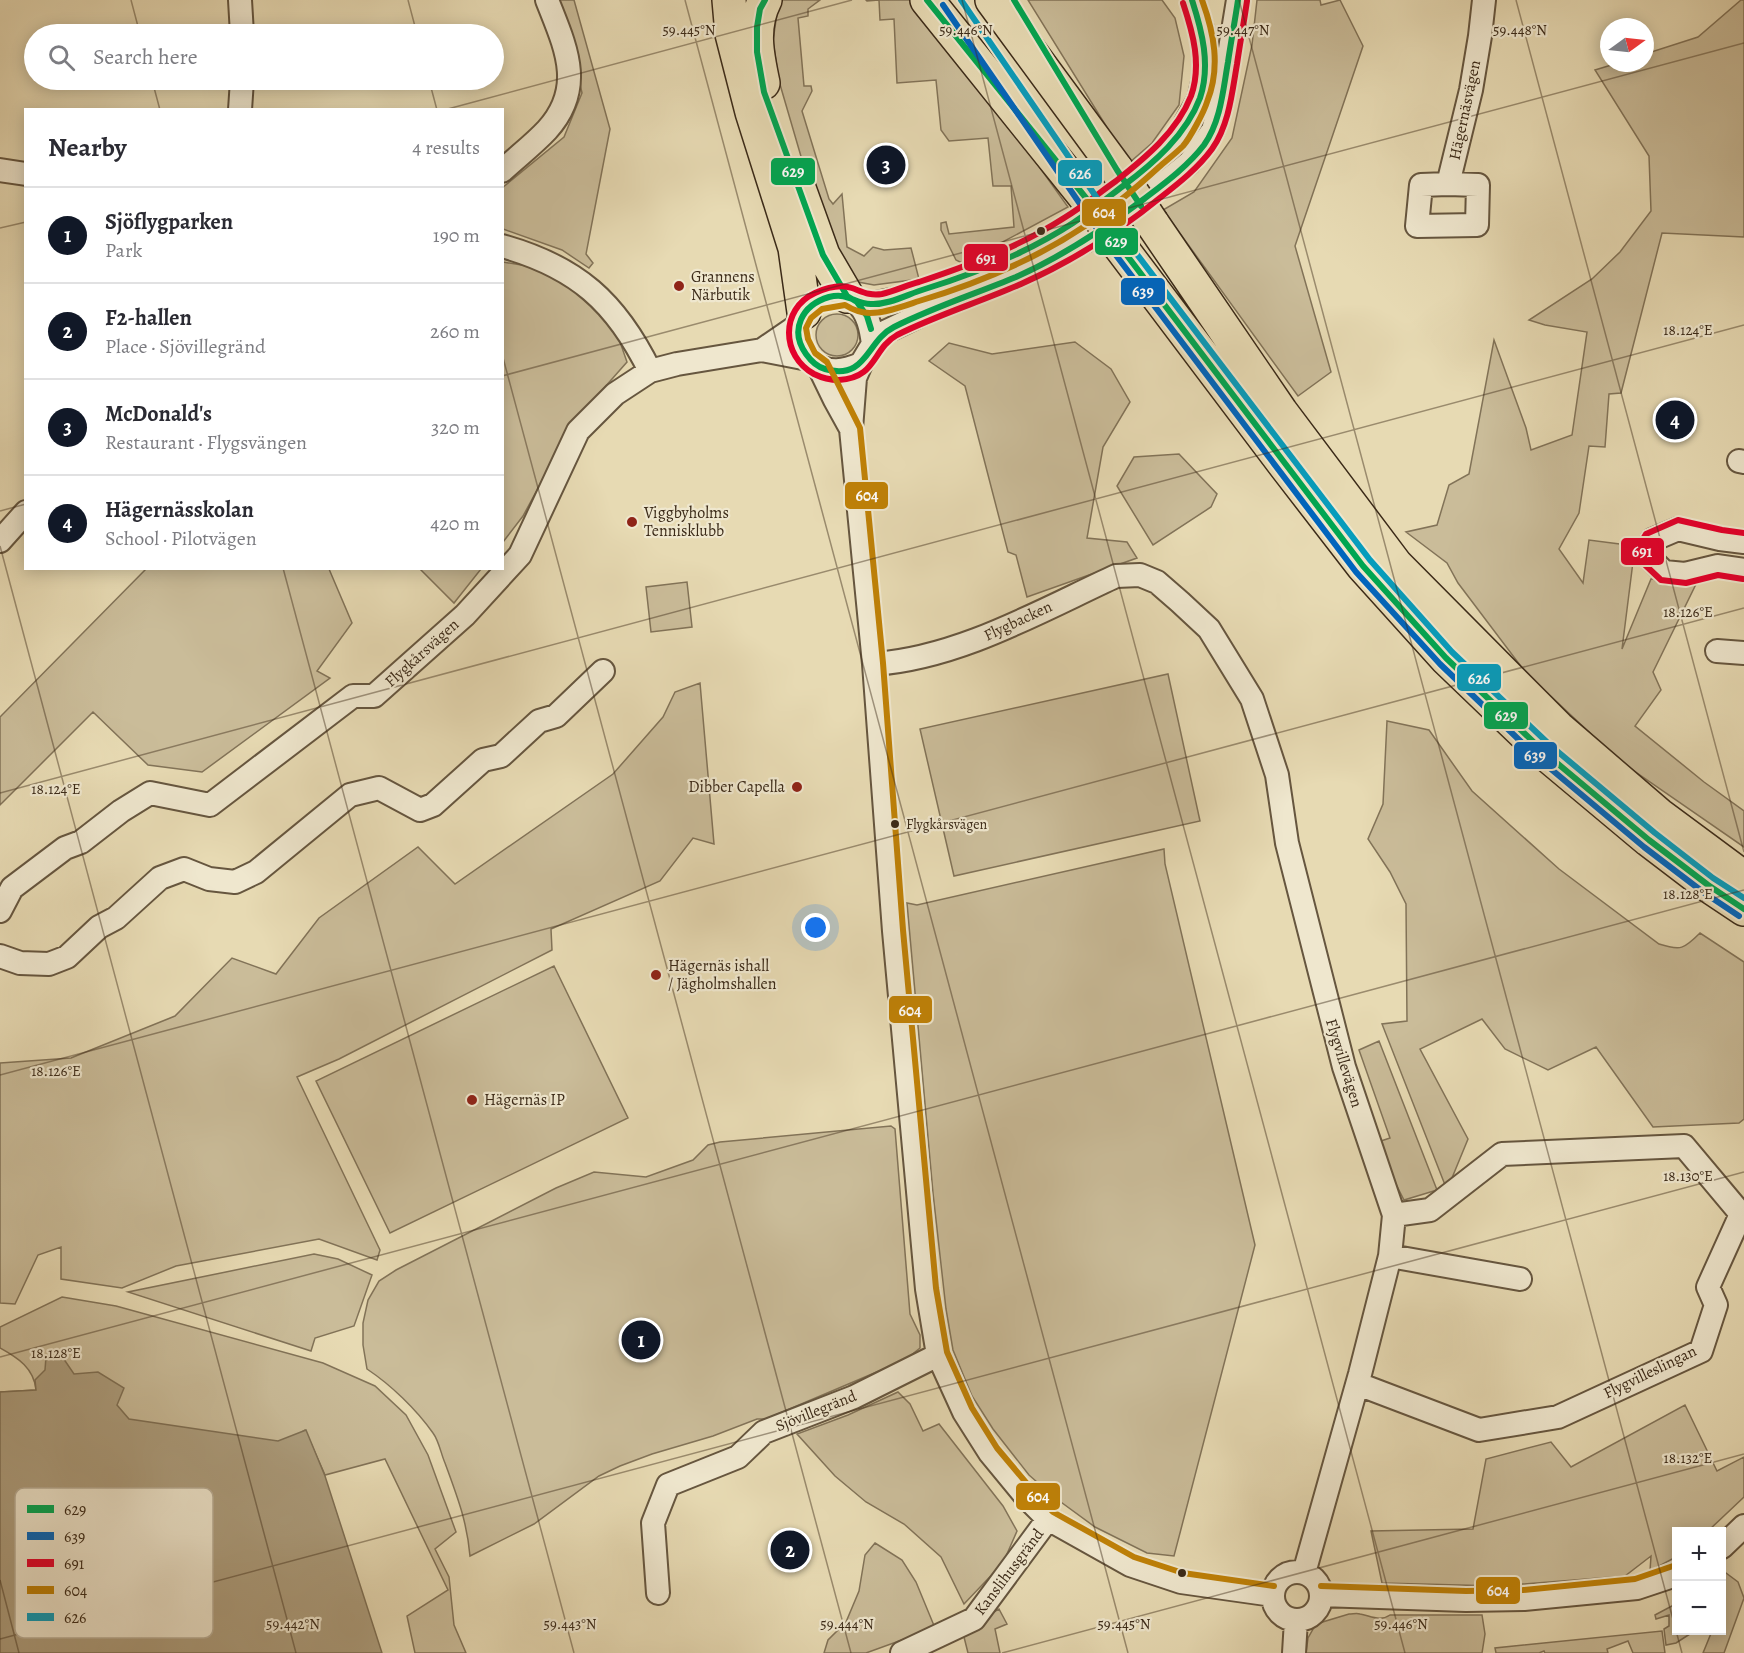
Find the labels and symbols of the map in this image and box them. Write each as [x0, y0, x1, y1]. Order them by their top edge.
north arrow [1600, 18, 1654, 72]
text: 59.445°N [662, 20, 716, 40]
text: 59.446°N [939, 20, 993, 40]
text: 59.447°N [1216, 20, 1270, 40]
text: 59.448°N [1493, 20, 1547, 40]
street label: Hägernäsvägen [1444, 58, 1486, 162]
pin: 3 [866, 142, 906, 188]
line badge: 629 [770, 157, 816, 186]
line badge: 626 [1057, 159, 1103, 187]
text: 629 [782, 161, 804, 183]
text: 626 [1069, 163, 1092, 185]
line badge: 604 [1081, 198, 1127, 227]
text: 604 [1092, 202, 1116, 224]
unlabelled marker [1035, 225, 1047, 237]
line badge: 629 [1094, 227, 1139, 256]
text: 629 [1105, 231, 1127, 253]
line badge: 691 [963, 243, 1009, 272]
text: 691 [976, 248, 997, 270]
place label: Grannens Närbutik [691, 266, 755, 306]
line badge: 639 [1120, 277, 1166, 306]
marker: Grannens Närbutik [672, 279, 686, 293]
text: 639 [1132, 281, 1154, 303]
text: 18.124°E [1663, 320, 1713, 340]
pin: 4 [1656, 398, 1694, 442]
line badge: 604 [844, 481, 889, 510]
text: 604 [855, 485, 879, 507]
place label: Viggbyholms Tennisklubb [643, 502, 729, 542]
marker: Viggbyholms Tennisklubb [625, 515, 639, 529]
line badge: 691 [1620, 537, 1665, 566]
text: 691 [1632, 541, 1653, 563]
street label: Flygbacken [980, 596, 1056, 646]
text: 18.126°E [1663, 602, 1713, 622]
street label: Flygkårsvägen [380, 614, 464, 692]
line badge: 626 [1456, 663, 1502, 692]
text: 626 [1468, 668, 1491, 690]
line badge: 629 [1483, 701, 1529, 730]
text: 629 [1495, 705, 1517, 727]
line badge: 639 [1513, 741, 1558, 770]
text: 639 [1524, 745, 1546, 767]
place label: Dibber Capella [688, 776, 786, 798]
text: 18.124°E [31, 779, 81, 799]
marker: Dibber Capella [790, 780, 804, 794]
place label: Flygkårsvägen [906, 815, 988, 834]
marker: Flygkårsvägen [889, 818, 901, 830]
text: 18.128°E [1663, 884, 1713, 904]
your location [801, 913, 830, 942]
place label: Hägernäs ishall / Jägholmshallen [668, 955, 777, 995]
marker: Hägernäs ishall / Jägholmshallen [649, 968, 663, 982]
line badge: 604 [888, 995, 933, 1024]
text: 604 [898, 1000, 922, 1022]
street label: Flygvillevägen [1320, 1016, 1368, 1110]
text: 18.126°E [31, 1061, 81, 1081]
place label: Hägernäs IP [484, 1089, 565, 1111]
marker: Hägernäs IP [465, 1093, 479, 1107]
text: 18.130°E [1663, 1166, 1713, 1186]
pin: 1 [622, 1318, 660, 1362]
street label: Flygvilleslingan [1600, 1340, 1701, 1404]
text: 18.128°E [31, 1343, 81, 1363]
street label: Sjövillegränd [772, 1385, 860, 1437]
text: 18.132°E [1664, 1448, 1712, 1468]
line badge: 604 [1015, 1482, 1061, 1511]
text: 604 [1026, 1486, 1050, 1508]
legend [15, 1488, 213, 1638]
text: 629 [64, 1499, 86, 1521]
street label: Kanslihusgränd [969, 1524, 1049, 1620]
text: 639 [64, 1526, 85, 1548]
pin: 2 [770, 1528, 810, 1572]
text: 691 [64, 1553, 85, 1575]
unlabelled marker [1176, 1567, 1188, 1579]
line badge: 604 [1475, 1576, 1521, 1605]
text: 604 [64, 1580, 87, 1602]
text: 604 [1486, 1580, 1510, 1602]
text: 626 [64, 1607, 86, 1629]
text: 59.442°N [266, 1614, 320, 1634]
text: 59.443°N [544, 1614, 597, 1634]
text: 59.444°N [820, 1614, 874, 1634]
text: 59.445°N [1097, 1614, 1151, 1634]
text: 59.446°N [1374, 1614, 1428, 1634]

